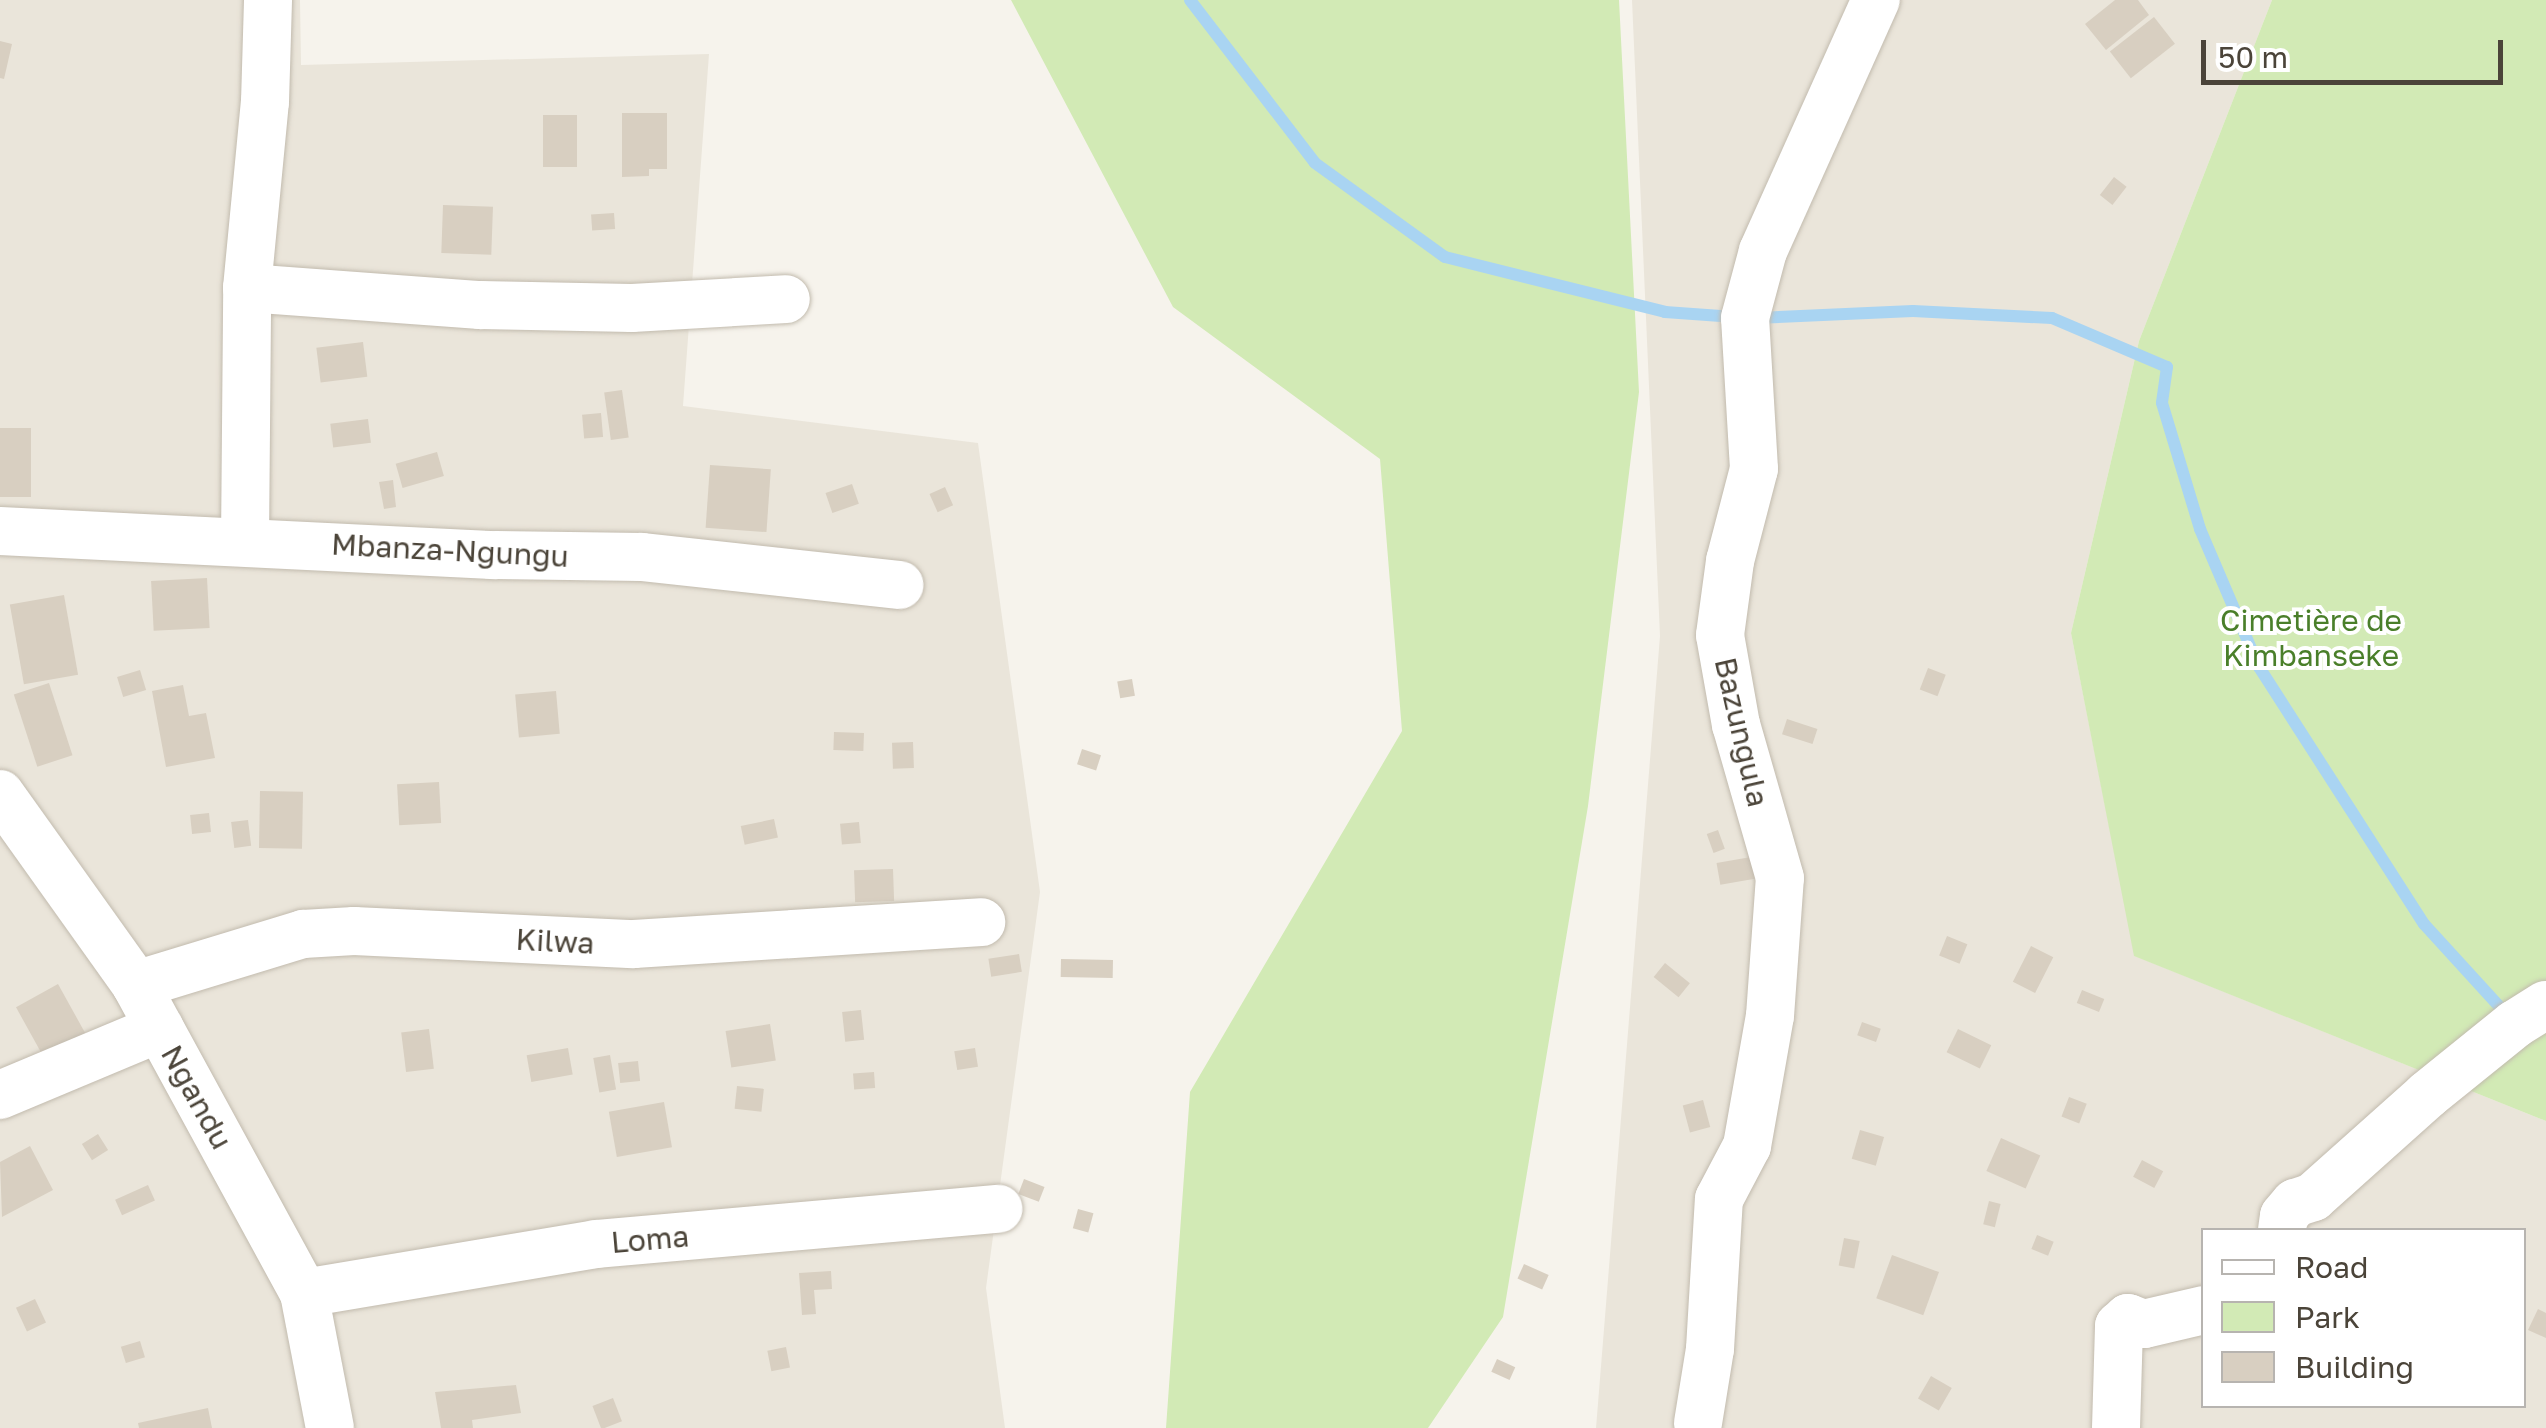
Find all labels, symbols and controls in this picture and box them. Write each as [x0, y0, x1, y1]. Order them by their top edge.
scale bar [2206, 20, 2508, 82]
text: 50 m [2218, 39, 2288, 75]
street label: Mbanza-Ngungu [330, 526, 570, 574]
park label: Cimetière de Kimbanseke [2220, 602, 2402, 672]
street label: Bazungula [1707, 654, 1777, 810]
street label: Kilwa [515, 921, 595, 961]
street label: Ngandu [154, 1039, 240, 1155]
street label: Loma [609, 1218, 691, 1260]
legend [2201, 1228, 2526, 1408]
text: Road [2295, 1249, 2369, 1285]
text: Park [2295, 1299, 2360, 1335]
text: Building [2295, 1349, 2414, 1385]

